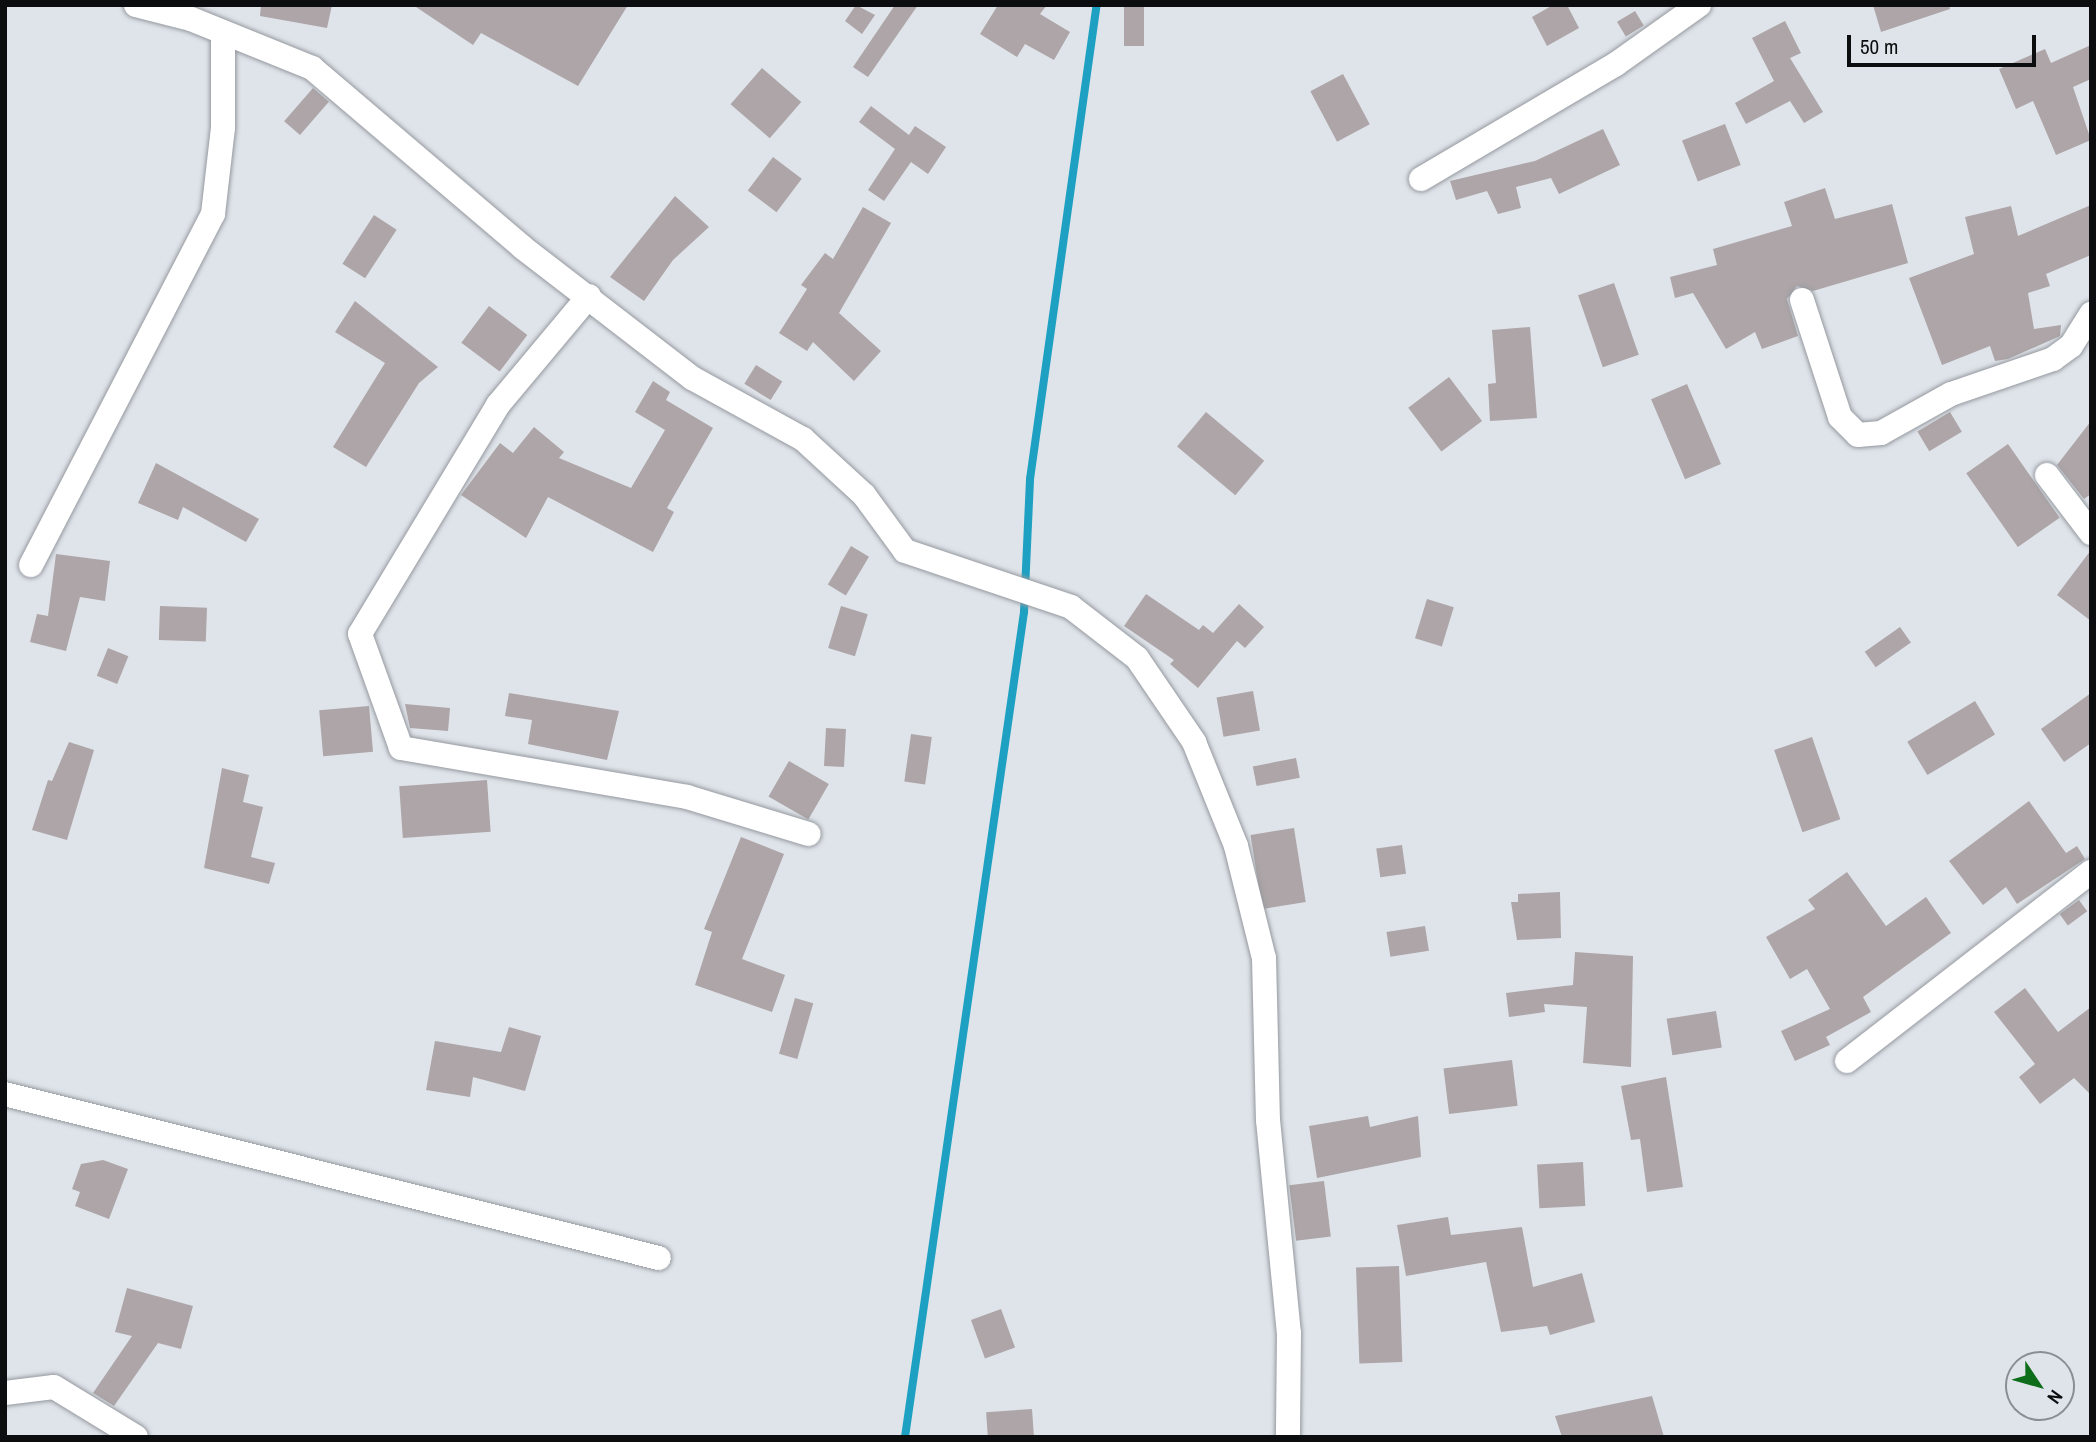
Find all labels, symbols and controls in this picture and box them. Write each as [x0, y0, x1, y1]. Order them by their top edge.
scale bar [1851, 21, 2040, 65]
text: 50 m [1860, 32, 1898, 61]
north arrow [2005, 1351, 2075, 1421]
text: N [2042, 1385, 2069, 1409]

